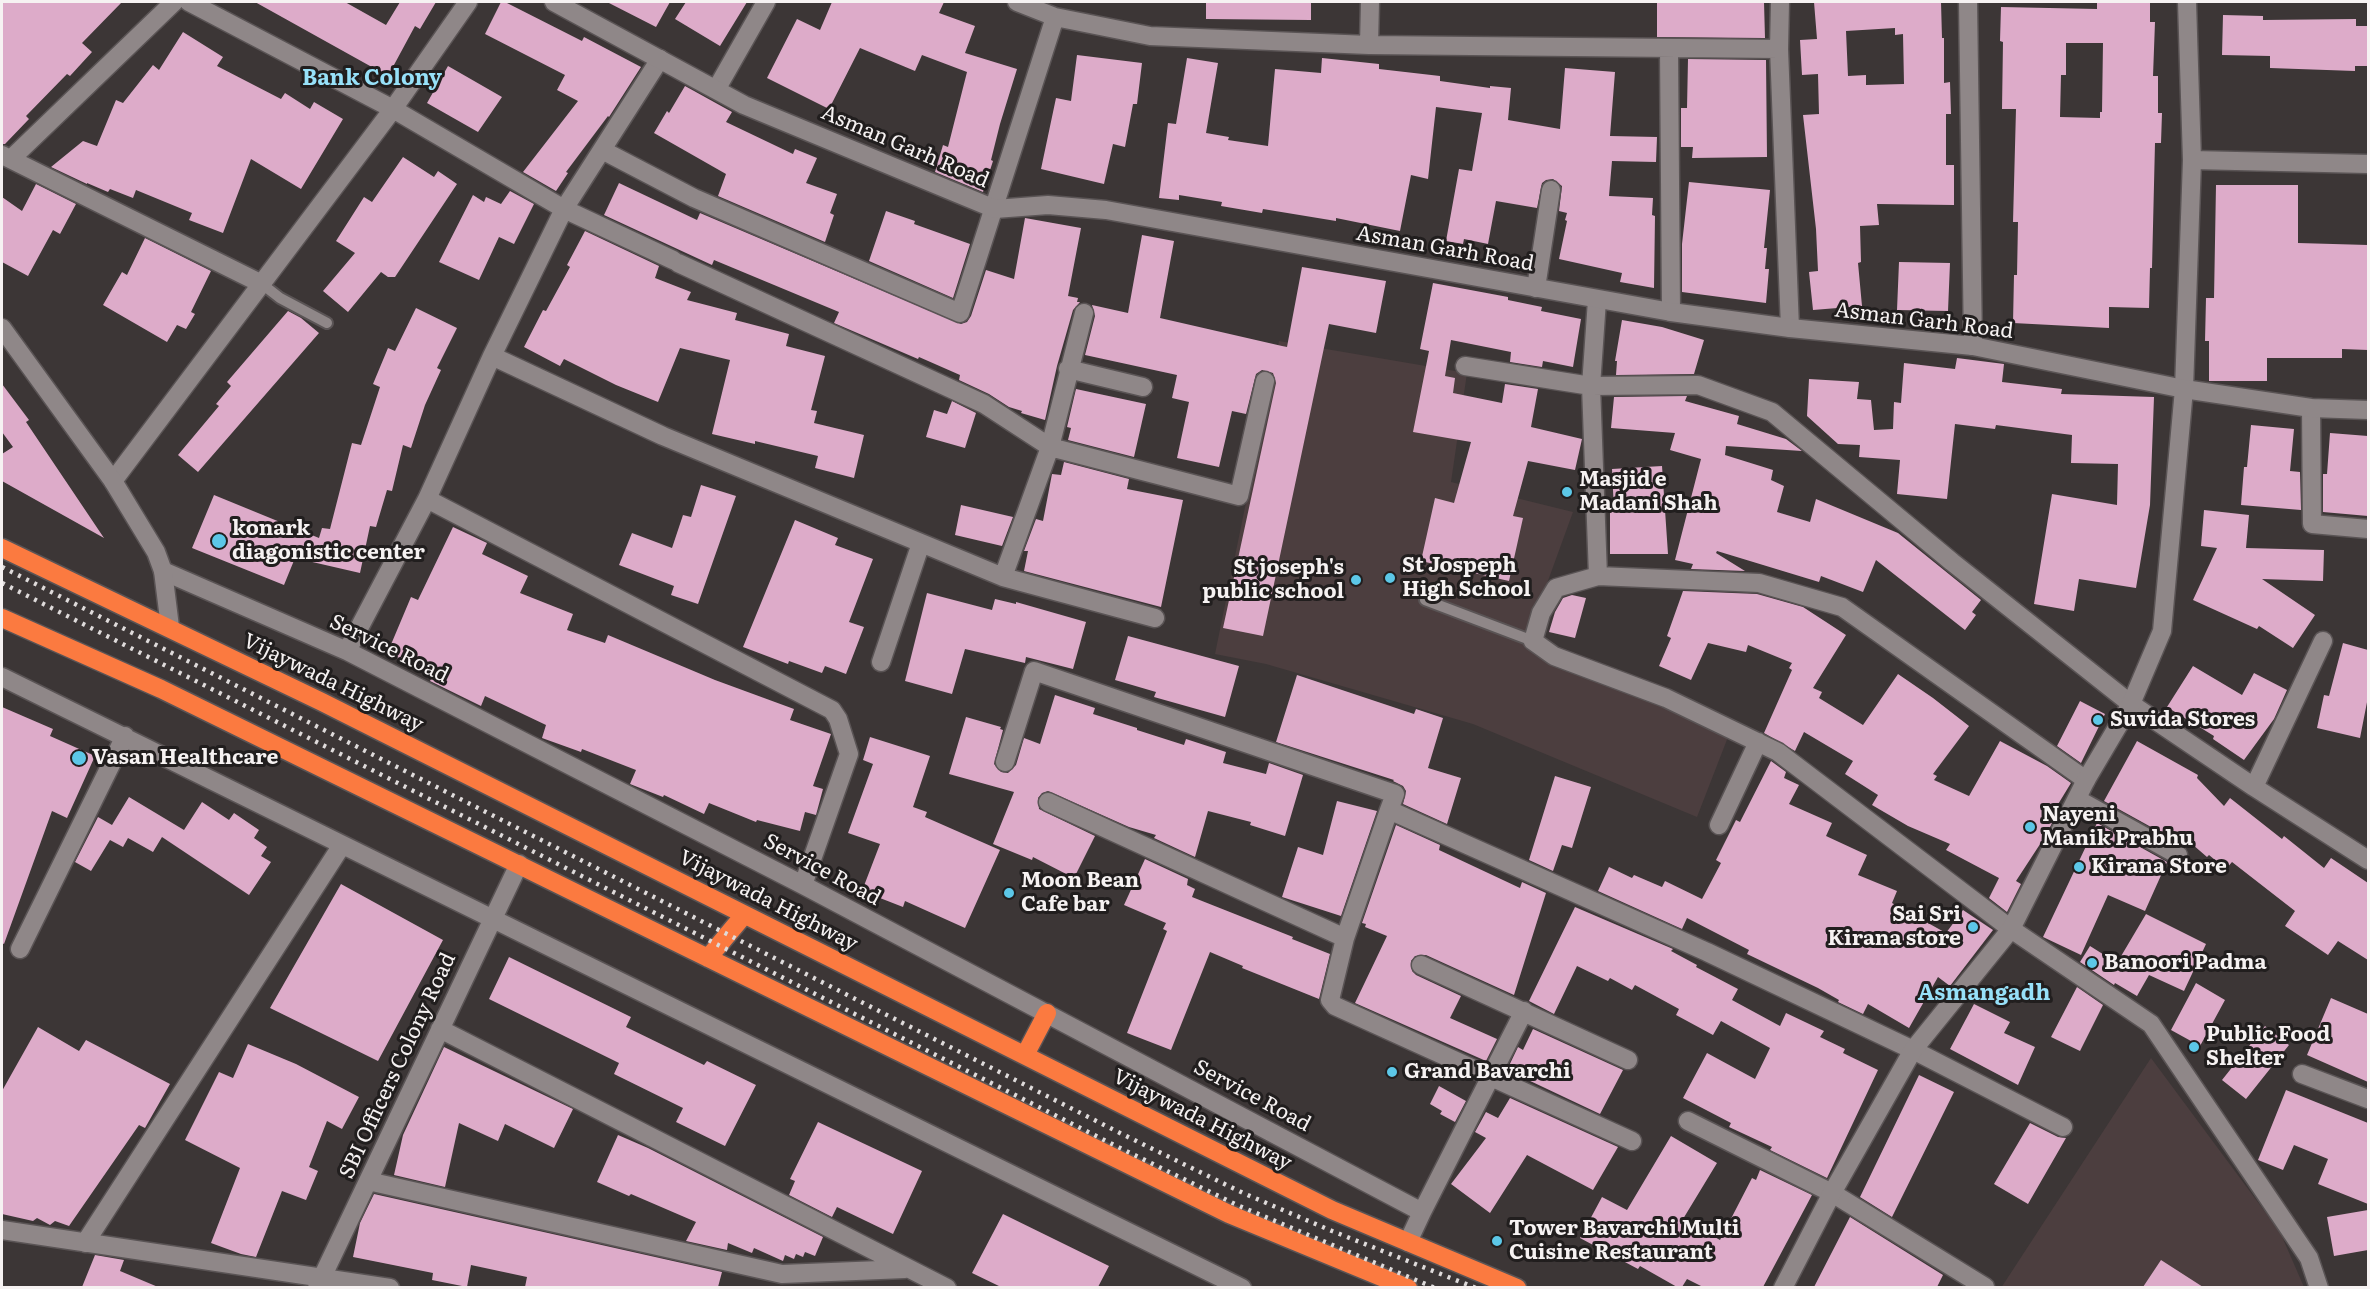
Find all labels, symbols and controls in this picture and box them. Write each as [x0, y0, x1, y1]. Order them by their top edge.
district label: Bank Colony [302, 66, 442, 92]
street label: Asman Garh Road [817, 100, 993, 194]
street label: Asman Garh Road [1354, 221, 1536, 277]
street label: Asman Garh Road [1833, 298, 2015, 344]
place label: Masjid e Madani Shah [1579, 467, 1718, 517]
marker: Masjid e Madani Shah [1560, 485, 1574, 499]
place label: konark diagonistic center [232, 516, 425, 566]
marker: konark diagonistic center [210, 532, 228, 550]
place label: St Jospeph High School [1402, 553, 1531, 603]
place label: St joseph's public school [1202, 555, 1344, 605]
marker: St Jospeph High School [1383, 571, 1397, 585]
marker: St joseph's public school [1349, 573, 1363, 587]
street label: Service Road [325, 609, 453, 689]
street label: Vijaywada Highway [239, 628, 427, 738]
place label: Suvida Stores [2110, 707, 2255, 733]
marker: Suvida Stores [2091, 713, 2105, 727]
place label: Vasan Healthcare [92, 745, 278, 771]
marker: Vasan Healthcare [70, 749, 88, 767]
place label: Nayeni Manik Prabhu [2042, 802, 2193, 852]
marker: Nayeni Manik Prabhu [2023, 820, 2037, 834]
street label: Service Road [759, 829, 885, 911]
street label: Vijaywada Highway [674, 845, 862, 957]
place label: Kirana Store [2091, 854, 2227, 880]
marker: Kirana Store [2072, 860, 2086, 874]
place label: Moon Bean Cafe bar [1021, 868, 1139, 918]
marker: Moon Bean Cafe bar [1002, 886, 1016, 900]
place label: Sai Sri Kirana store [1828, 902, 1961, 952]
marker: Sai Sri Kirana store [1966, 920, 1980, 934]
street label: SBI Officers Colony Road [335, 949, 461, 1183]
place label: Banoori Padma [2104, 950, 2267, 976]
marker: Banoori Padma [2085, 956, 2099, 970]
district label: Asmangadh [1918, 981, 2050, 1007]
place label: Public Food Shelter [2206, 1022, 2330, 1072]
marker: Public Food Shelter [2187, 1040, 2201, 1054]
street label: Service Road [1189, 1055, 1315, 1137]
place label: Grand Bavarchi [1404, 1059, 1571, 1085]
street label: Vijaywada Highway [1108, 1064, 1296, 1176]
marker: Grand Bavarchi [1385, 1065, 1399, 1079]
place label: Tower Bavarchi Multi Cuisine Restaurant [1509, 1216, 1740, 1266]
marker: Tower Bavarchi Multi Cuisine Restaurant [1490, 1234, 1504, 1248]

